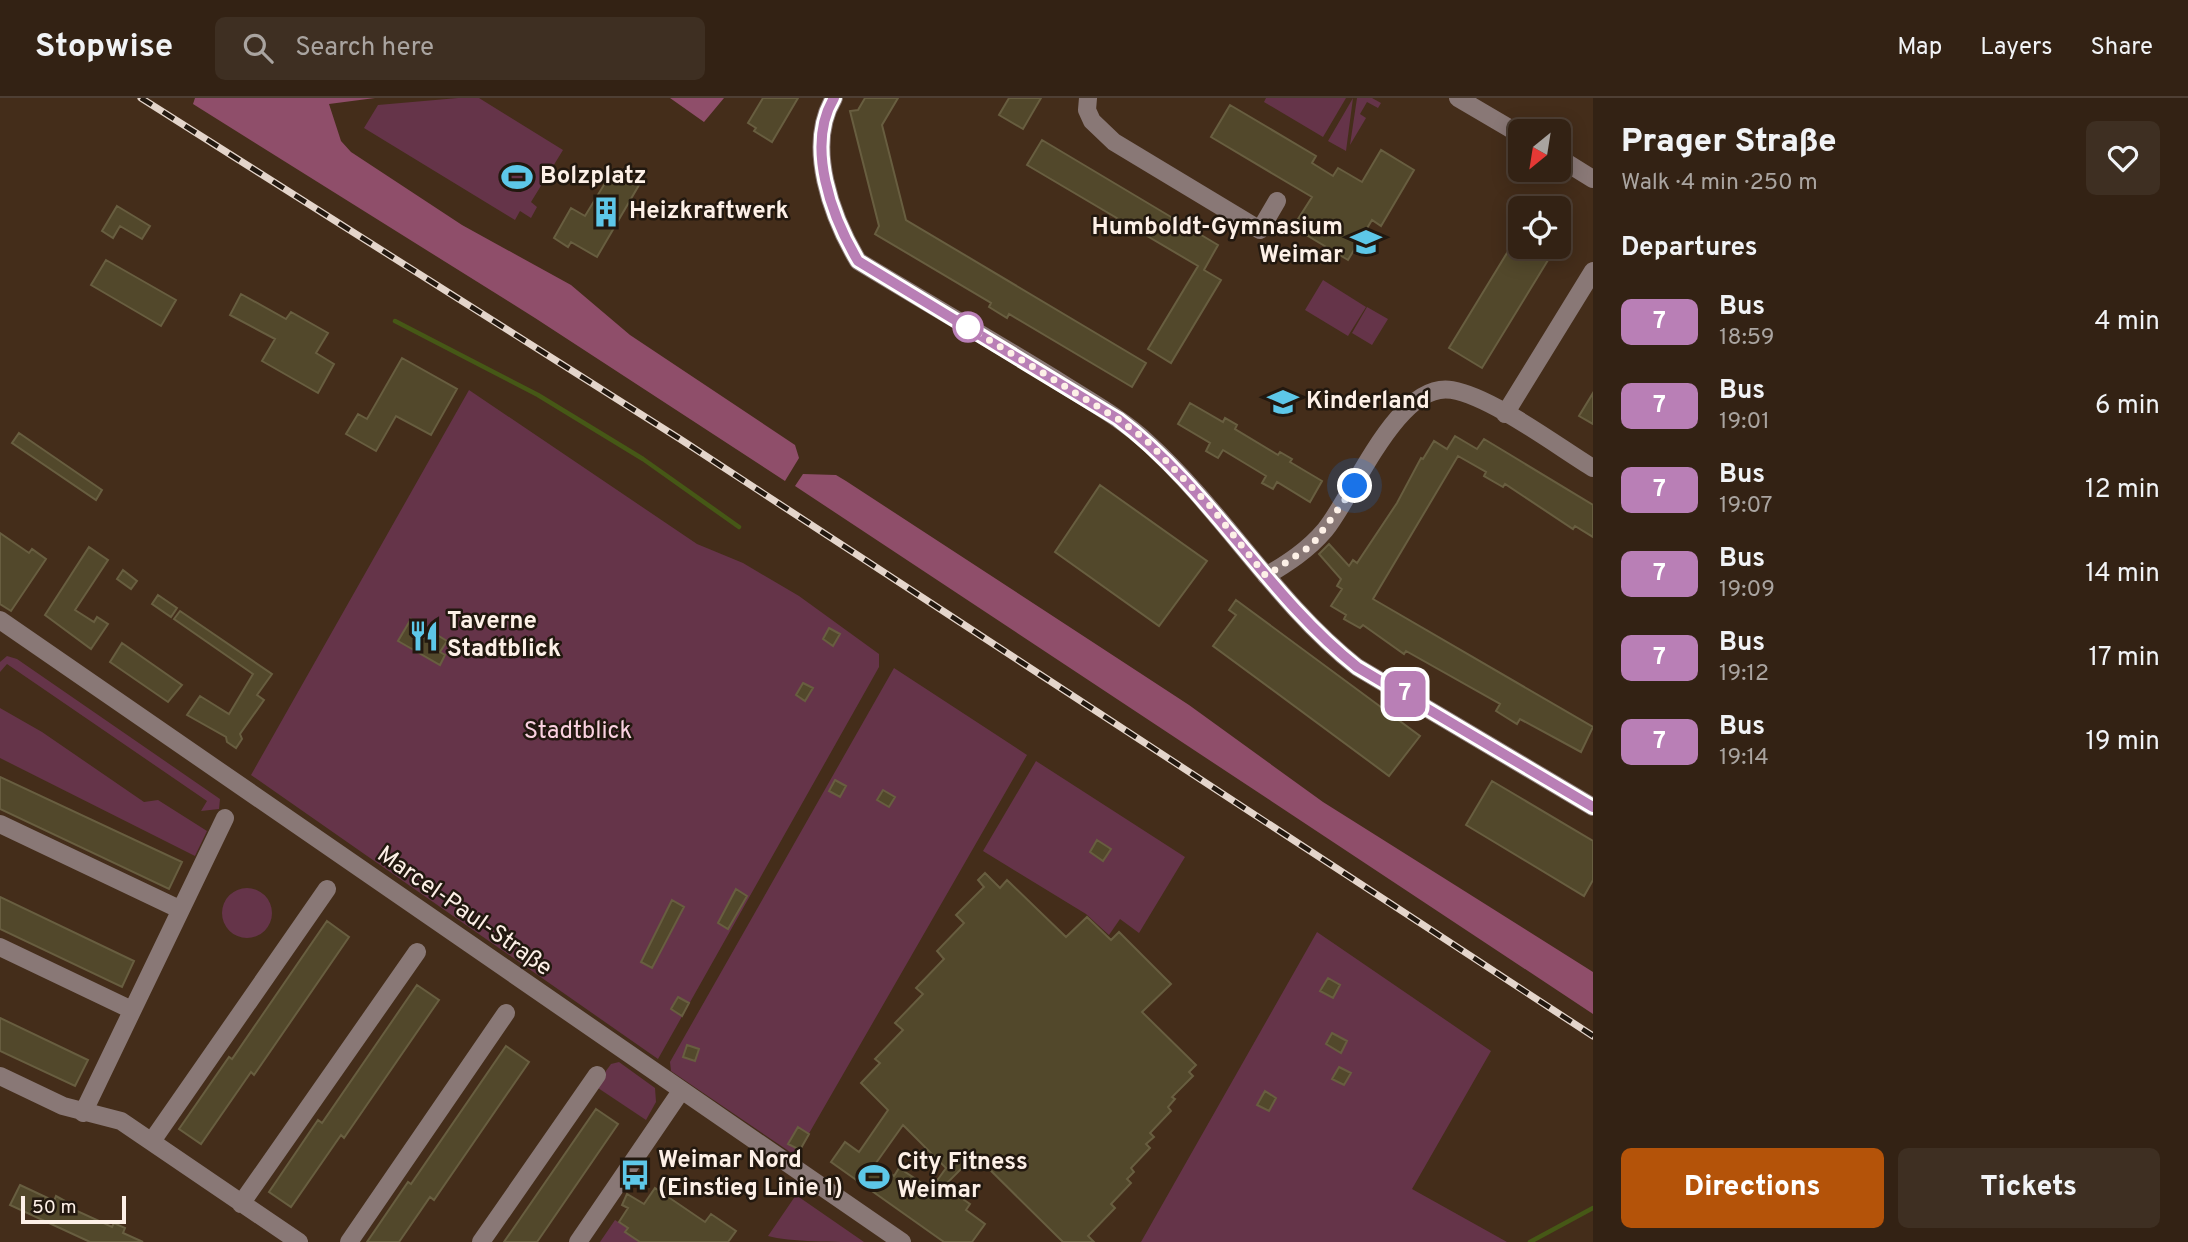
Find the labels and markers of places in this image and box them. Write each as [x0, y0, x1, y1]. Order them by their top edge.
sports icon: Bolzplatz [500, 160, 534, 194]
place label: Bolzplatz [540, 162, 646, 192]
building icon: Heizkraftwerk [589, 195, 623, 229]
place label: Heizkraftwerk [629, 197, 789, 227]
place label: Humboldt-Gymnasium Weimar [1091, 213, 1343, 271]
school or university icon: Humboldt-Gymnasium Weimar [1349, 225, 1383, 259]
unlabelled marker [953, 312, 983, 342]
school or university icon: Kinderland [1266, 385, 1300, 419]
place label: Kinderland [1306, 387, 1430, 417]
place label: Taverne Stadtblick [447, 607, 561, 665]
restaurant icon: Taverne Stadtblick [407, 619, 441, 653]
place label: Weimar Nord (Einstieg Linie 1) [658, 1146, 843, 1204]
place label: City Fitness Weimar [897, 1148, 1028, 1206]
bus stop icon: Weimar Nord (Einstieg Linie 1) [618, 1158, 652, 1192]
sports icon: City Fitness Weimar [857, 1160, 891, 1194]

